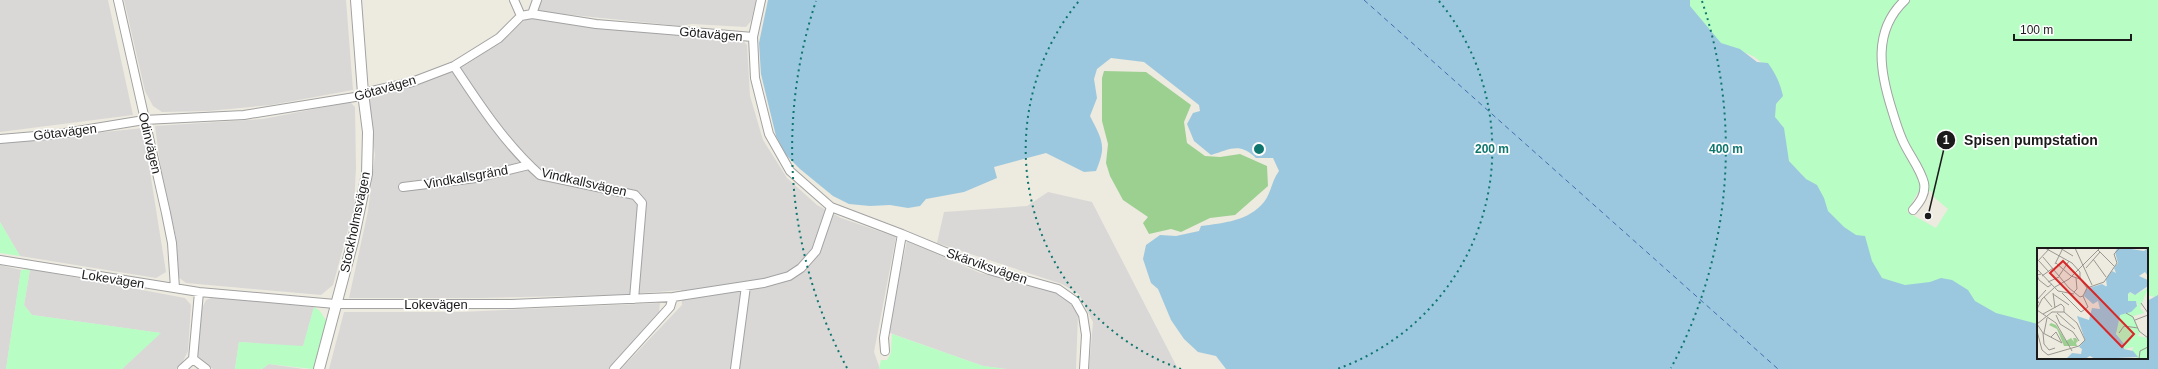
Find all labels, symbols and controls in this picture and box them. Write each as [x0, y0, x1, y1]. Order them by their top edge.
scale bar [2014, 16, 2131, 42]
text: 100 m [2020, 23, 2053, 37]
street label: Götavägen [679, 24, 743, 44]
street label: Götavägen [352, 72, 418, 104]
street label: Odinvägen [136, 111, 164, 175]
street label: Götavägen [33, 121, 97, 143]
callout: Spisen pumpstation [1936, 127, 2106, 153]
text: Spisen pumpstation [1964, 132, 2098, 148]
text: 1 [1943, 133, 1950, 147]
centre of rings [1252, 142, 1266, 156]
text: 200 m [1475, 142, 1509, 156]
text: 400 m [1709, 142, 1743, 156]
street label: Vindkallsgränd [423, 162, 509, 192]
street label: Vindkallsvägen [540, 165, 628, 199]
street label: Stockholmsvägen [337, 170, 373, 274]
street label: Skärviksvägen [945, 245, 1029, 287]
inset map [2037, 248, 2148, 359]
street label: Lokevägen [80, 267, 146, 291]
street label: Lokevägen [404, 297, 468, 312]

